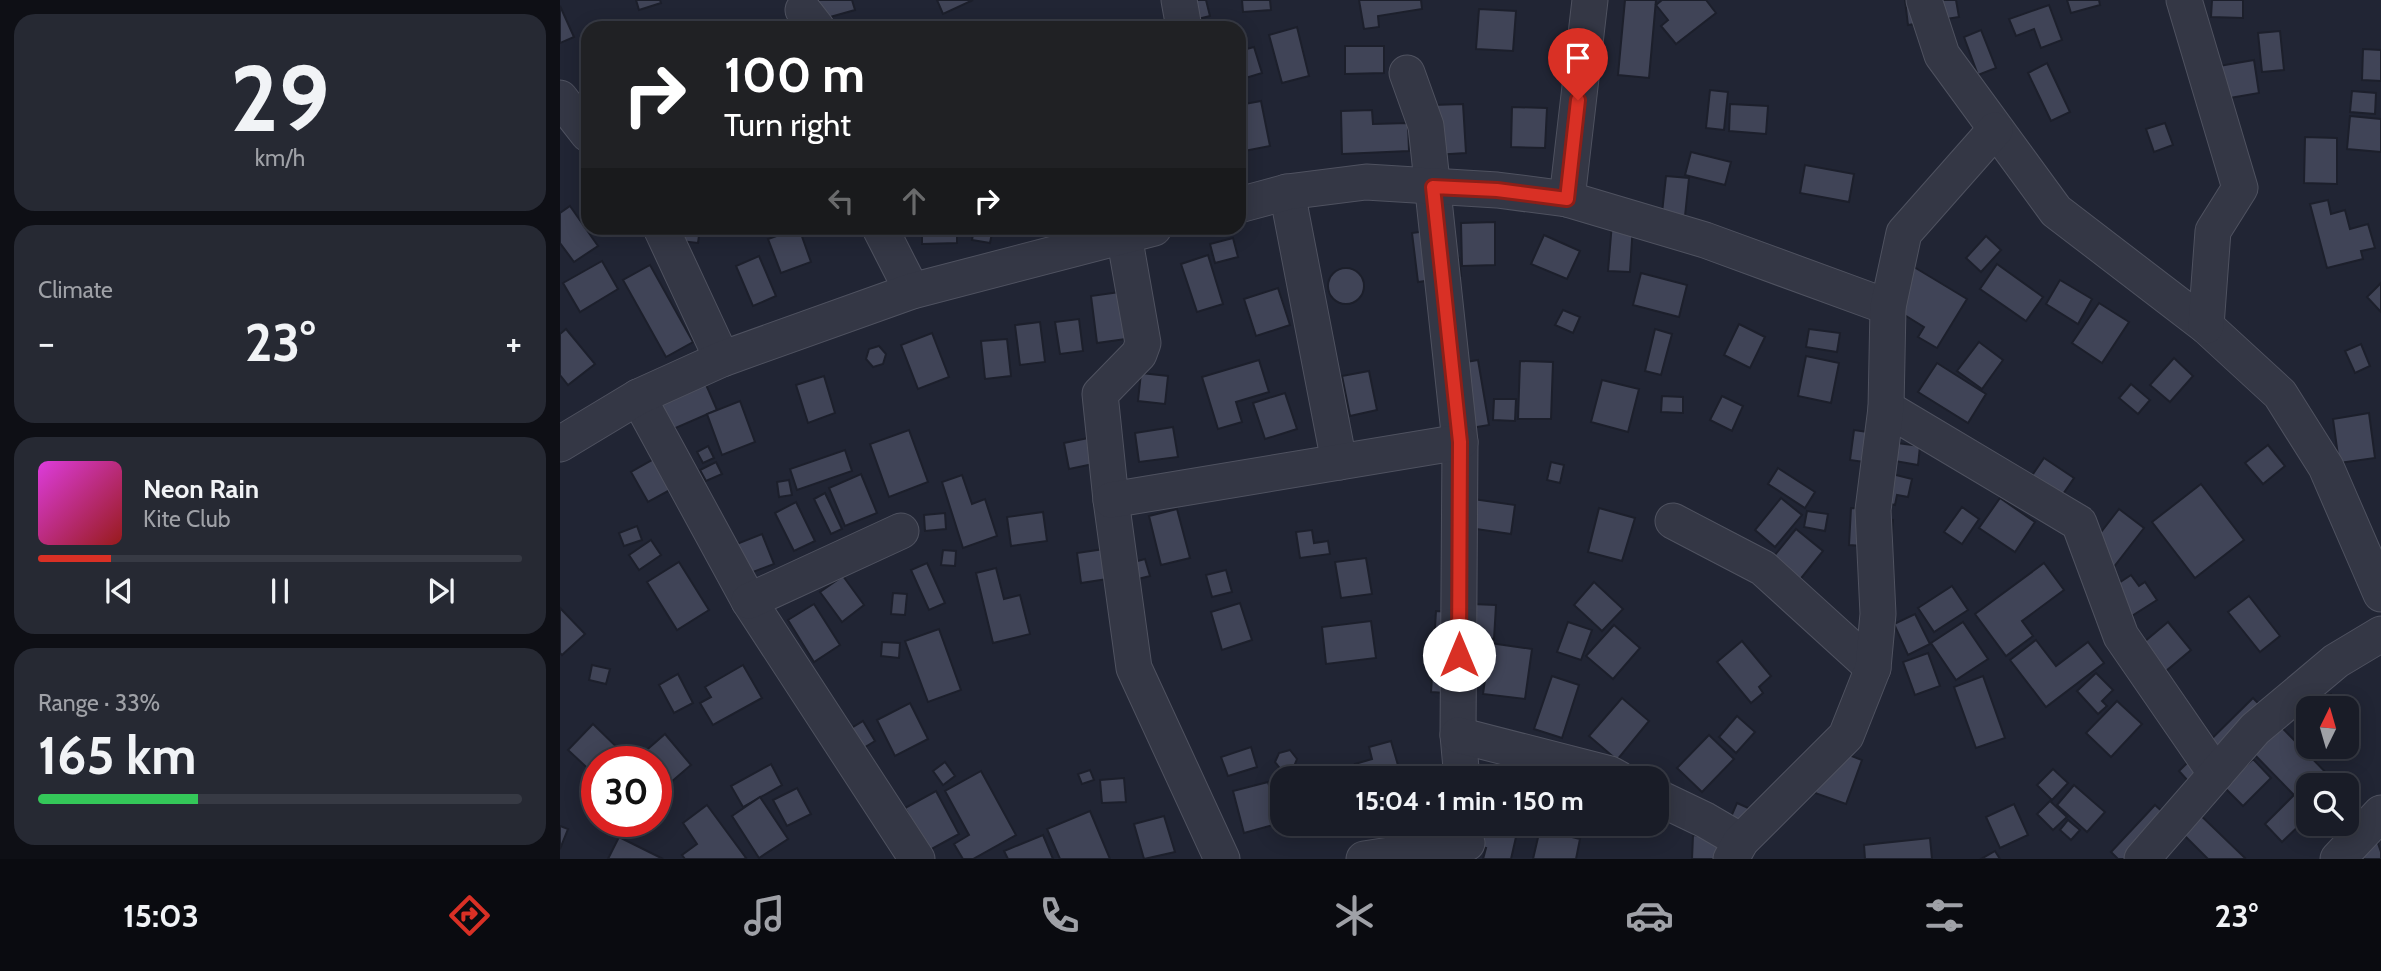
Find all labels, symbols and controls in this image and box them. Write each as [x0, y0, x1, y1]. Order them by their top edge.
pin [1548, 28, 1608, 100]
icon: arrive [1559, 39, 1597, 77]
text: 29 [230, 43, 330, 154]
text: 100 m [724, 45, 865, 104]
icon: right [609, 49, 700, 140]
text: Turn right [724, 105, 851, 144]
text: km/h [255, 144, 305, 172]
icon: left [822, 182, 860, 220]
icon: ahead [895, 182, 933, 220]
icon: right [968, 182, 1006, 220]
text: Climate [38, 276, 113, 304]
text: 23° [245, 311, 315, 374]
text: − [38, 319, 55, 366]
text: + [505, 319, 522, 366]
text: Neon Rain [143, 473, 259, 505]
text: Kite Club [143, 505, 230, 533]
icon: previous [100, 572, 138, 610]
icon: pause [261, 572, 299, 610]
icon: next [422, 572, 460, 610]
position arrow [1422, 618, 1496, 692]
text: Range · 33% [38, 689, 160, 717]
north arrow [2296, 696, 2359, 760]
map controls [2296, 696, 2359, 836]
text: 165 km [38, 724, 196, 787]
speed limit sign: 30 [581, 746, 672, 837]
button: search [2296, 773, 2359, 836]
text: 15:04 · 1 min · 150 m [1355, 785, 1584, 817]
icon: directions [445, 891, 494, 940]
icon: music [740, 891, 789, 940]
icon: phone [1035, 891, 1084, 940]
icon: climate [1330, 891, 1379, 940]
icon: car [1625, 891, 1674, 940]
icon: filters [1920, 891, 1969, 940]
text: 15:03 [123, 896, 199, 935]
text: 23° [2215, 896, 2258, 935]

